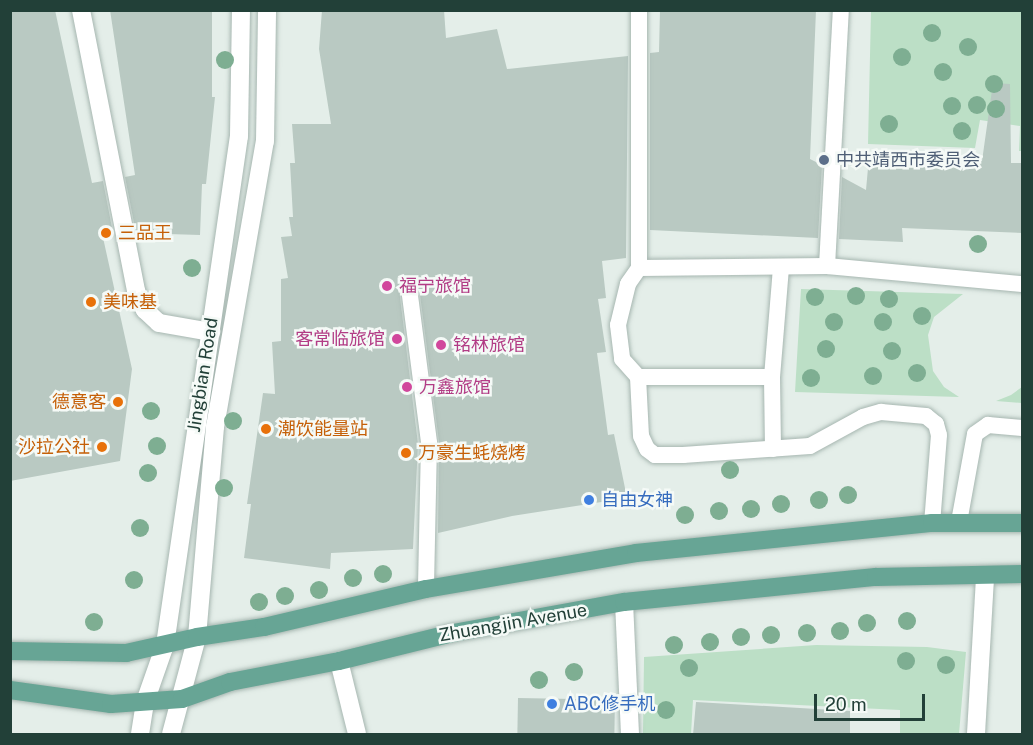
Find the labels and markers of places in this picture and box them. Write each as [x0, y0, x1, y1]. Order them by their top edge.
place label: 中共靖西市委员会 [836, 149, 980, 171]
marker: 中共靖西市委员会 [817, 153, 831, 167]
place label: 三品王 [118, 222, 172, 244]
marker: 三品王 [99, 226, 113, 240]
place label: 福宁旅馆 [399, 275, 471, 297]
marker: 福宁旅馆 [380, 279, 394, 293]
place label: 美味基 [103, 291, 157, 313]
marker: 美味基 [84, 295, 98, 309]
place label: 客常临旅馆 [295, 328, 385, 350]
marker: 客常临旅馆 [390, 332, 404, 346]
place label: 铭林旅馆 [453, 334, 525, 356]
marker: 铭林旅馆 [434, 338, 448, 352]
place label: 万鑫旅馆 [419, 376, 491, 398]
marker: 万鑫旅馆 [400, 380, 414, 394]
place label: 德意客 [52, 391, 106, 413]
marker: 德意客 [111, 395, 125, 409]
place label: 潮饮能量站 [278, 418, 368, 440]
marker: 潮饮能量站 [259, 422, 273, 436]
place label: 沙拉公社 [18, 436, 90, 458]
marker: 沙拉公社 [95, 440, 109, 454]
place label: 万豪生蚝烧烤 [418, 442, 526, 464]
marker: 万豪生蚝烧烤 [399, 446, 413, 460]
place label: 自由女神 [601, 489, 673, 511]
marker: 自由女神 [582, 493, 596, 507]
place label: ABC修手机 [564, 693, 655, 715]
marker: ABC修手机 [545, 697, 559, 711]

